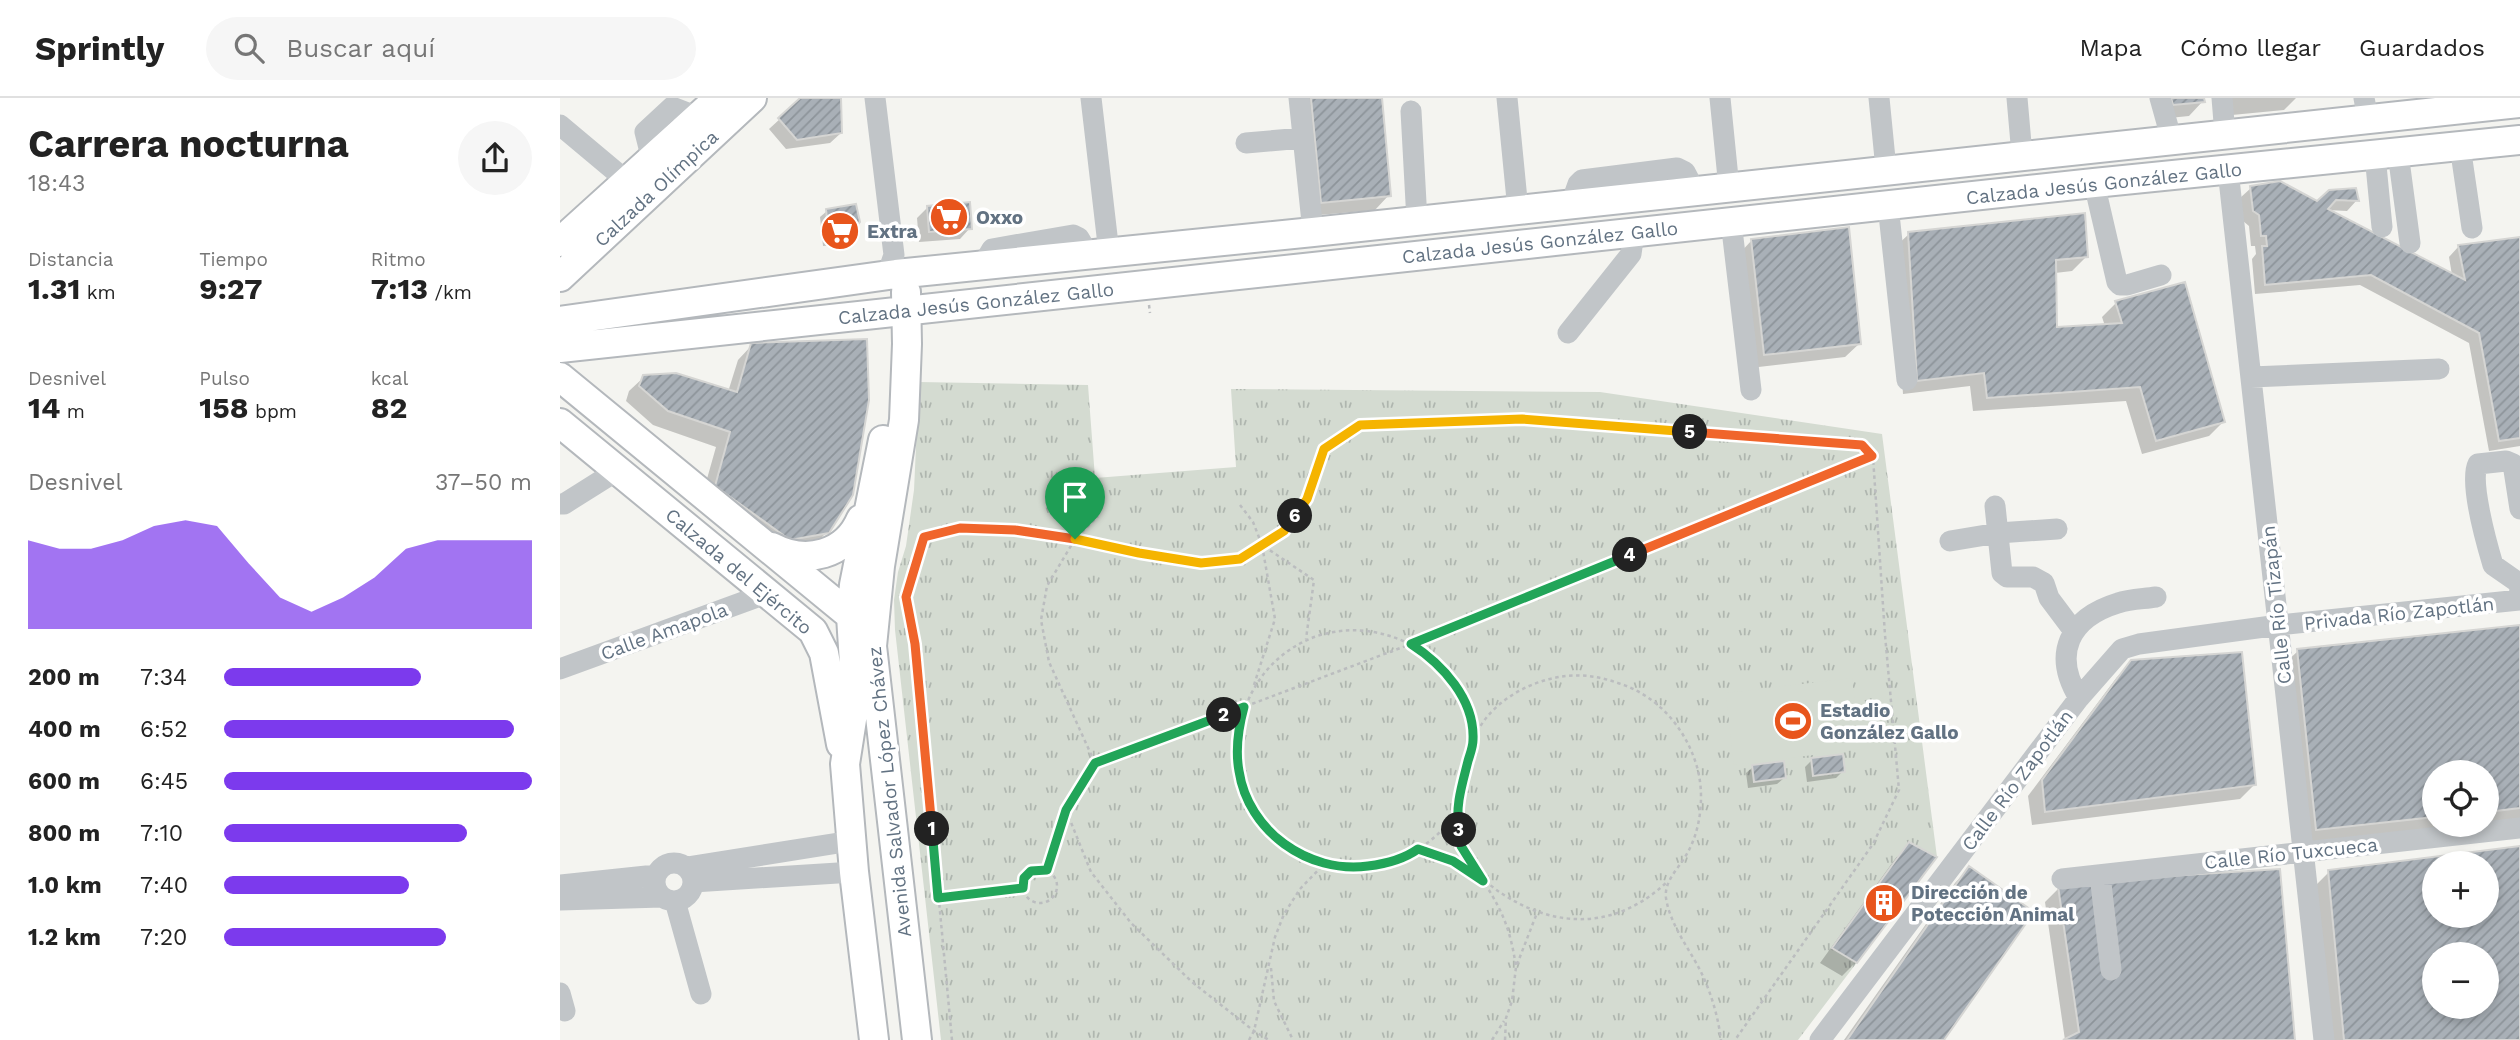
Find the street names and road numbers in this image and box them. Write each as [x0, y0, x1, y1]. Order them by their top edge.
street label: Calzada Olímpica [590, 125, 723, 252]
street label: Calzada Jesús González Gallo [1965, 158, 2243, 209]
street label: Calzada Jesús González Gallo [1401, 217, 1679, 268]
street label: Calzada Jesús González Gallo [837, 278, 1115, 329]
street label: Calzada del Ejército [661, 503, 817, 639]
street label: Calle Río Tizapán [2257, 524, 2296, 685]
street label: Privada Río Zapotlán [2303, 592, 2495, 635]
street label: Calle Amapola [598, 598, 731, 665]
street label: Avenida Salvador López Chávez [863, 645, 916, 938]
street label: Calle Río Zapotlán [1957, 705, 2078, 855]
street label: Calle Río Tuxcueca [2203, 833, 2379, 874]

